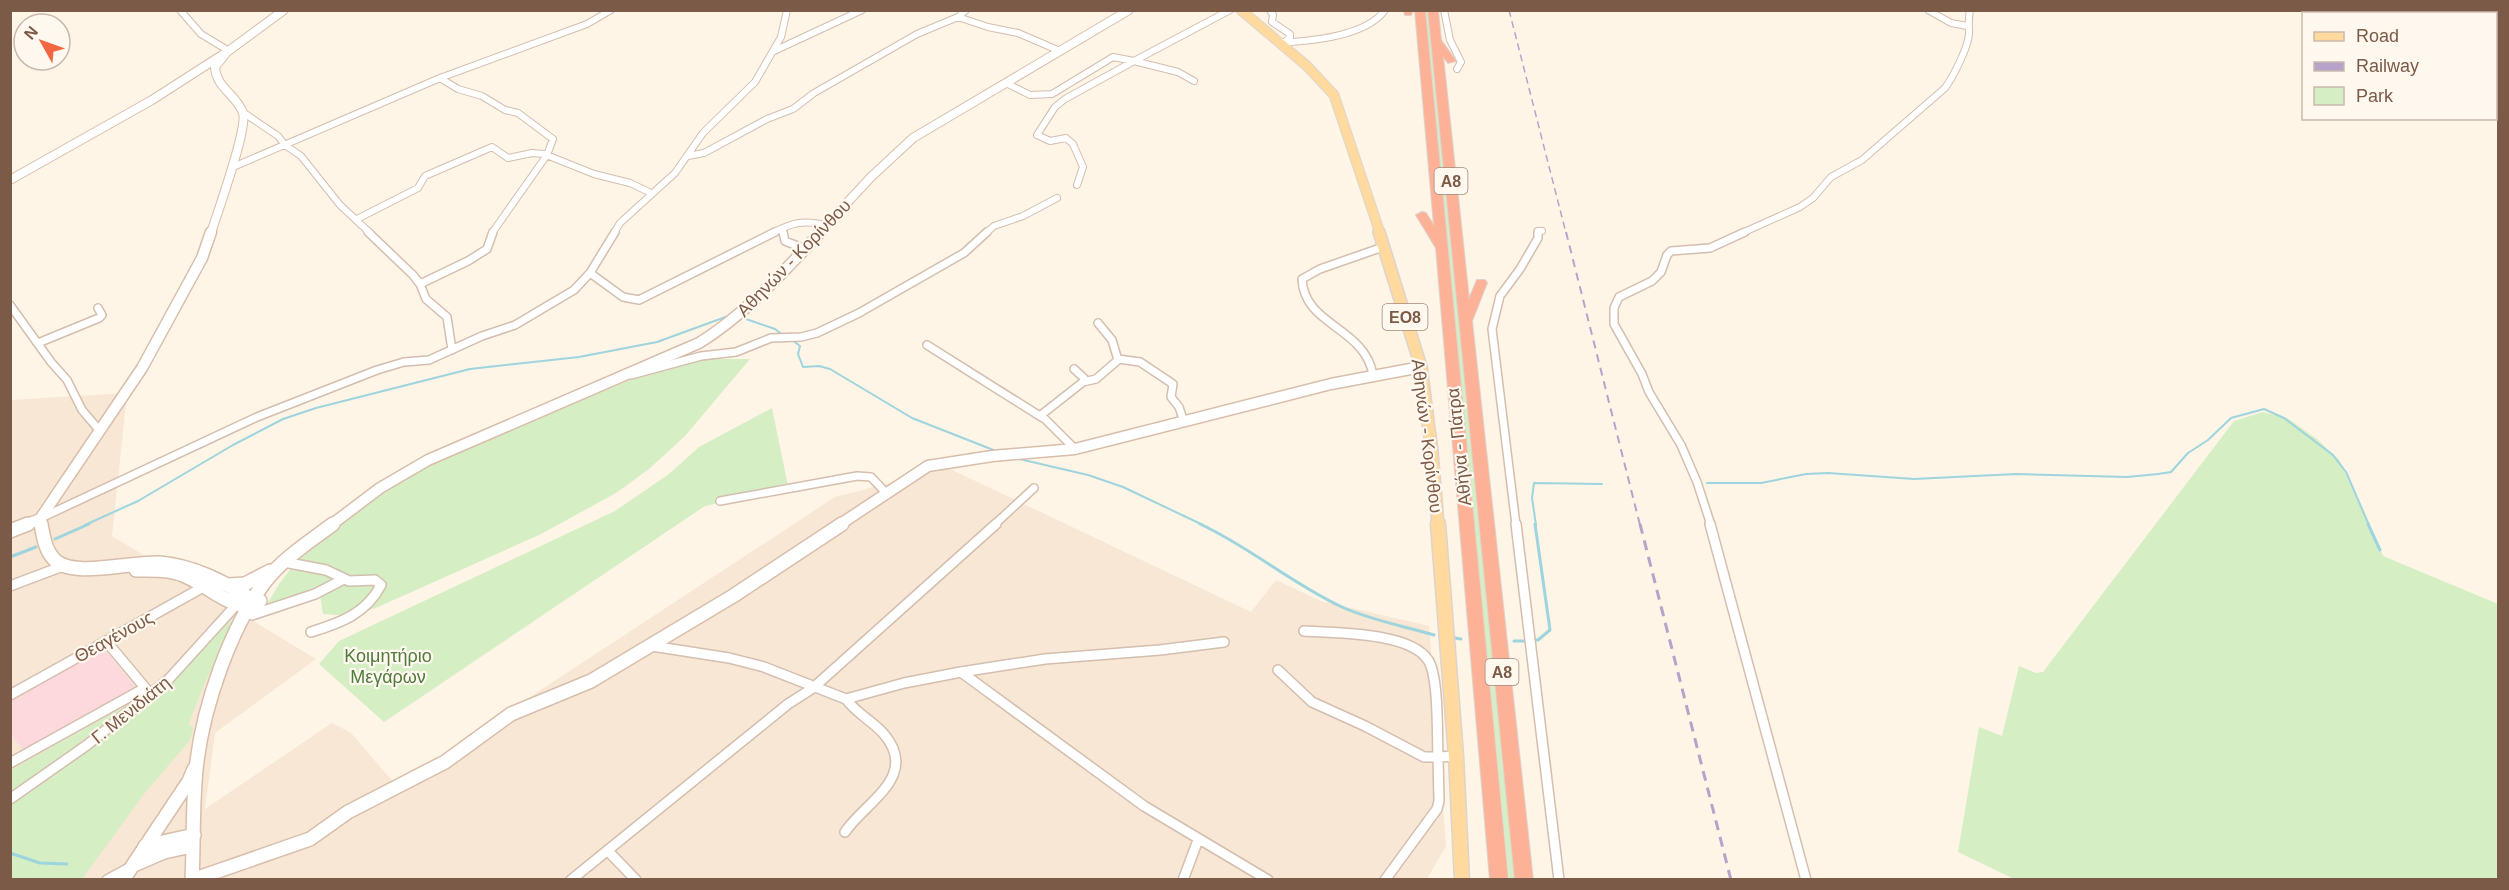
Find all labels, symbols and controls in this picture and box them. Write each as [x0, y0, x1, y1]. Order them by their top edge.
north arrow [12, 12, 72, 72]
legend [2302, 12, 2497, 120]
text: N [21, 23, 41, 43]
text: Road [2356, 26, 2399, 46]
text: Railway [2356, 56, 2419, 76]
text: Park [2356, 86, 2394, 106]
road number: Α8 [1434, 168, 1468, 194]
street label: Αθηνών - Κορίνθου [733, 195, 855, 321]
road number: ΕΟ8 [1382, 304, 1428, 330]
street label: Αθηνών - Κορίνθου [1408, 358, 1446, 514]
street label: Αθήνα - Πάτρα [1443, 387, 1475, 507]
street label: Θεαγένους [71, 607, 157, 667]
park label: Κοιμητήριο Μεγάρων [344, 646, 432, 687]
road number: Α8 [1486, 659, 1518, 685]
street label: Γ. Μενιδιάτη [88, 672, 174, 748]

